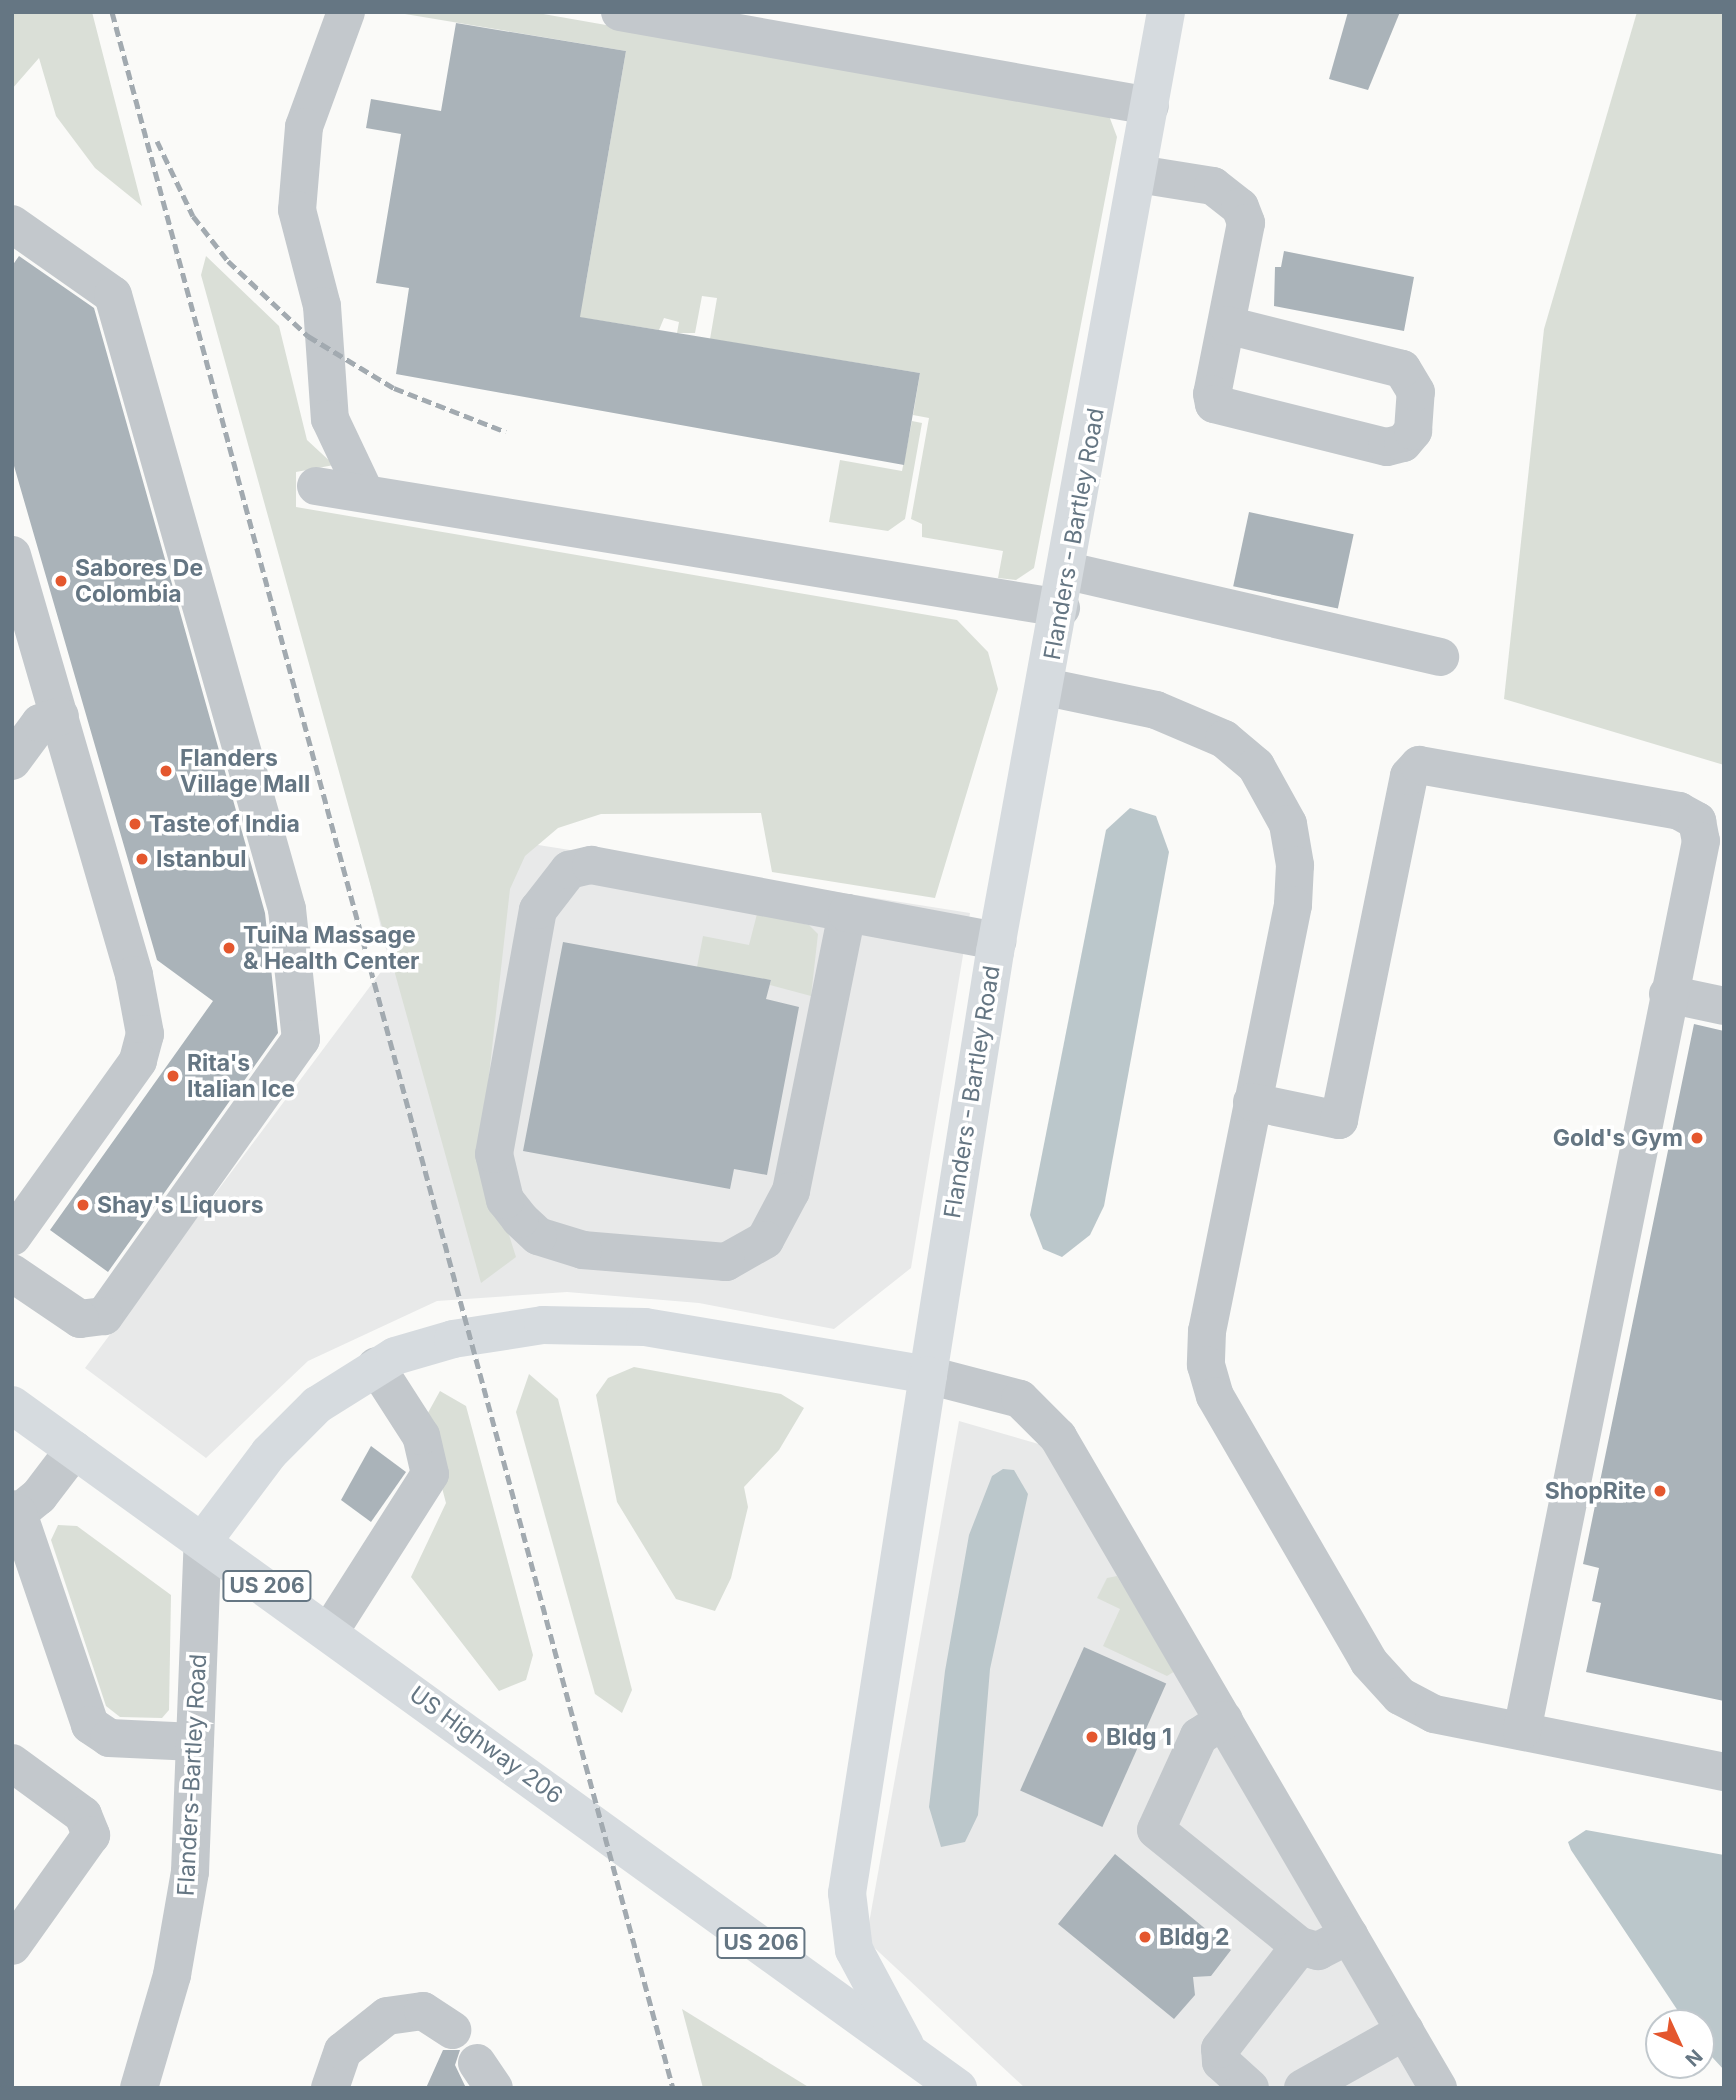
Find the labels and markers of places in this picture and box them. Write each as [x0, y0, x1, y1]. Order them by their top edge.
place label: Sabores De Colombia [75, 554, 203, 608]
marker: Sabores De Colombia [53, 573, 69, 589]
place label: Flanders Village Mall [180, 744, 310, 798]
marker: Flanders Village Mall [158, 763, 174, 779]
place label: Taste of India [149, 810, 300, 838]
marker: Taste of India [127, 816, 143, 832]
place label: Istanbul [156, 845, 247, 873]
marker: Istanbul [134, 851, 150, 867]
place label: TuiNa Massage & Health Center [243, 921, 419, 975]
marker: TuiNa Massage & Health Center [221, 940, 237, 956]
place label: Rita's Italian Ice [187, 1049, 295, 1103]
marker: Rita's Italian Ice [165, 1068, 181, 1084]
place label: Gold's Gym [1553, 1124, 1683, 1152]
marker: Gold's Gym [1689, 1130, 1705, 1146]
place label: Shay's Liquors [97, 1191, 264, 1219]
marker: Shay's Liquors [75, 1197, 91, 1213]
place label: ShopRite [1545, 1477, 1646, 1505]
marker: ShopRite [1652, 1483, 1668, 1499]
place label: Bldg 1 [1106, 1723, 1172, 1751]
marker: Bldg 1 [1084, 1729, 1100, 1745]
place label: Bldg 2 [1159, 1923, 1229, 1951]
marker: Bldg 2 [1137, 1929, 1153, 1945]

